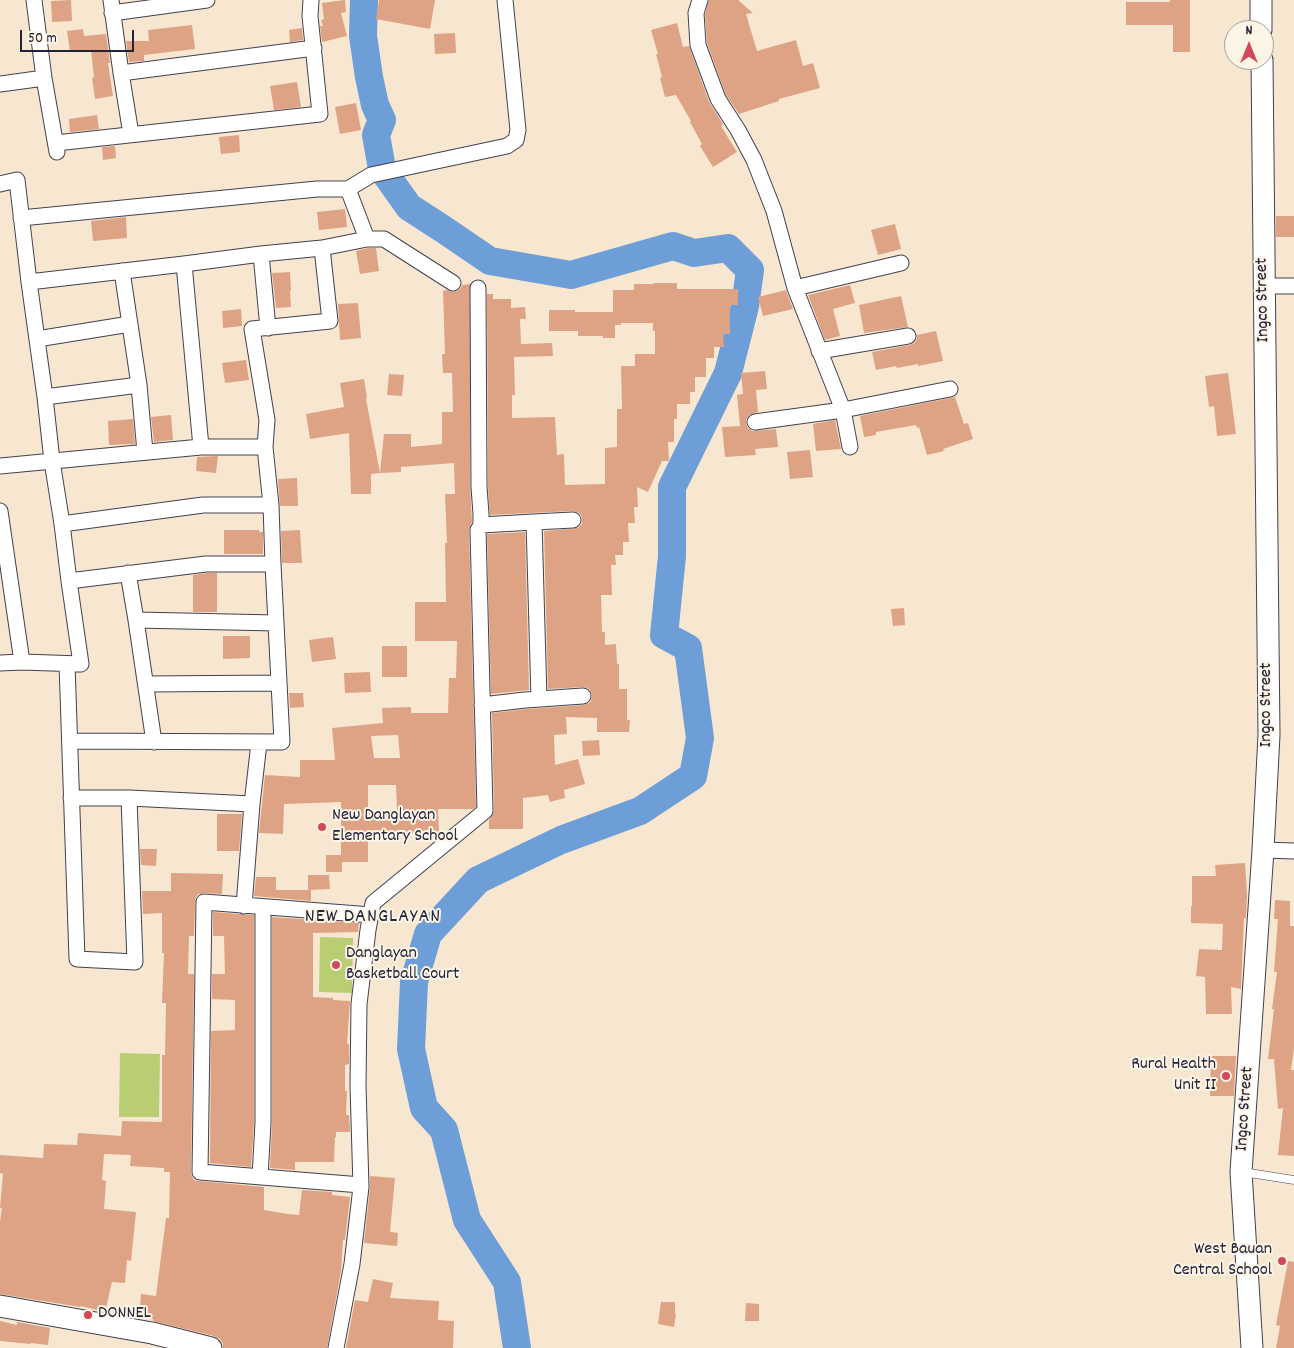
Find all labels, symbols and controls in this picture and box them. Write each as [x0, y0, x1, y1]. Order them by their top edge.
scale bar [22, 20, 136, 52]
north arrow [1224, 20, 1274, 70]
text: N [1246, 21, 1252, 41]
text: 50 m [28, 28, 57, 50]
street label: Ingco Street [1252, 257, 1276, 343]
street label: Ingco Street [1257, 663, 1279, 747]
place label: New Danglayan Elementary School [332, 806, 458, 849]
marker: New Danglayan Elementary School [316, 821, 328, 833]
district label: NEW DANGLAYAN [303, 906, 443, 930]
place label: Danglayan Basketball Court [346, 944, 459, 986]
marker: Danglayan Basketball Court [330, 959, 342, 971]
place label: Rural Health Unit II [1131, 1055, 1216, 1098]
street label: Ingco Street [1232, 1066, 1260, 1152]
marker: Rural Health Unit II [1220, 1070, 1232, 1082]
place label: West Bauan Central School [1173, 1240, 1272, 1282]
marker: West Bauan Central School [1276, 1255, 1288, 1267]
place label: DONNEL [98, 1304, 151, 1326]
marker: DONNEL [82, 1309, 94, 1321]

